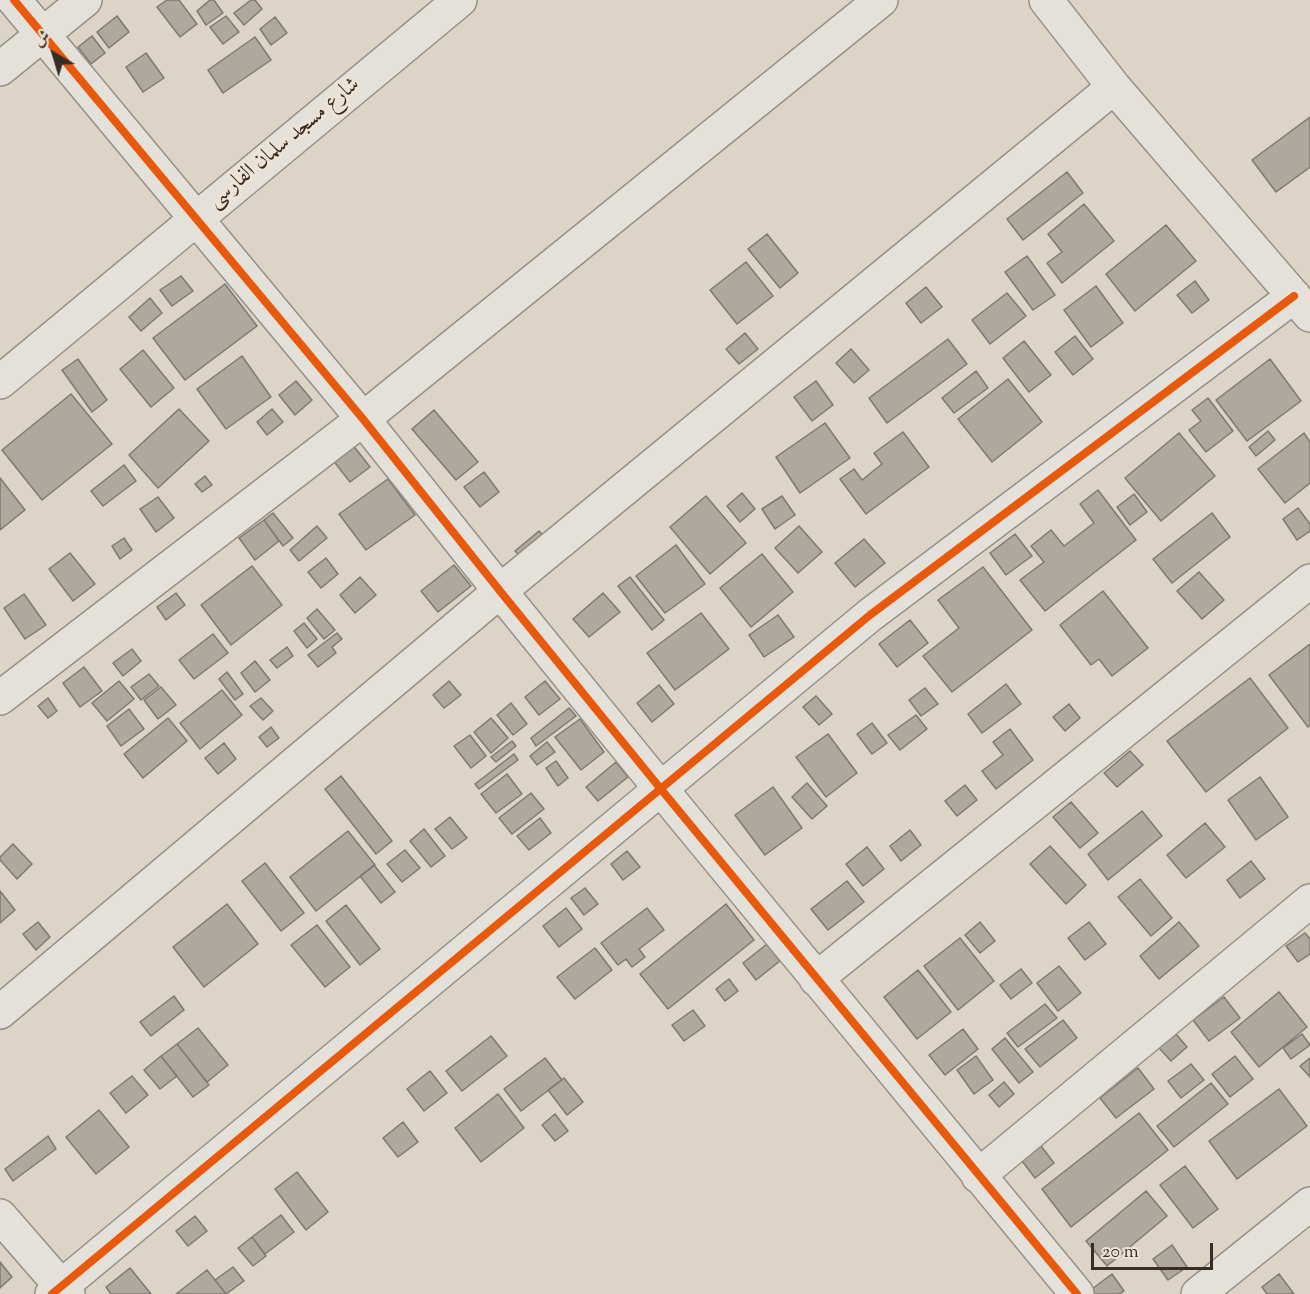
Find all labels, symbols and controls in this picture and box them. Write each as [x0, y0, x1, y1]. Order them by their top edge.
north arrow [24, 24, 84, 84]
text: ش [29, 25, 56, 53]
street label: شارع مسجد سلمان الفارسى [204, 73, 366, 215]
scale bar [1094, 1231, 1216, 1269]
text: 20 m [1102, 1240, 1139, 1266]

